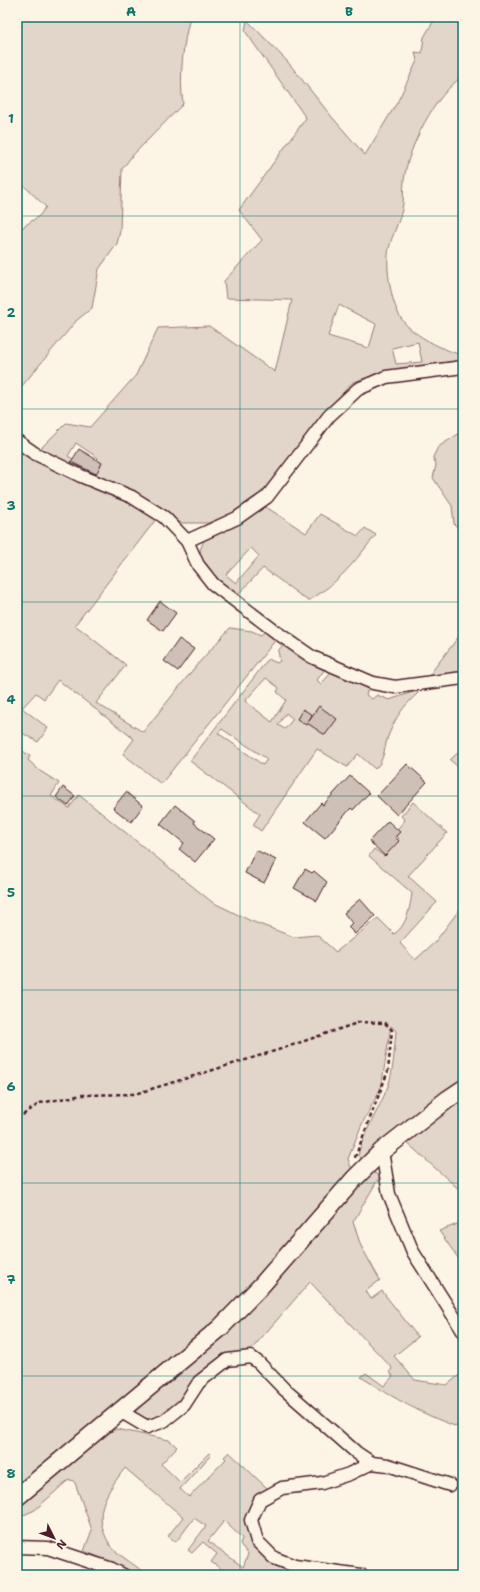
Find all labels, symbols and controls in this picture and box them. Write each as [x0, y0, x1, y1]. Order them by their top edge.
text: A [126, 3, 136, 20]
text: B [345, 3, 353, 20]
text: 1 [8, 110, 14, 127]
text: 2 [6, 304, 16, 321]
text: 3 [6, 497, 16, 514]
text: 4 [6, 691, 16, 708]
text: 5 [7, 884, 15, 901]
text: 6 [6, 1078, 16, 1095]
text: 7 [6, 1271, 16, 1288]
text: 8 [6, 1465, 16, 1482]
north arrow [34, 1518, 74, 1558]
text: N [52, 1536, 70, 1553]

